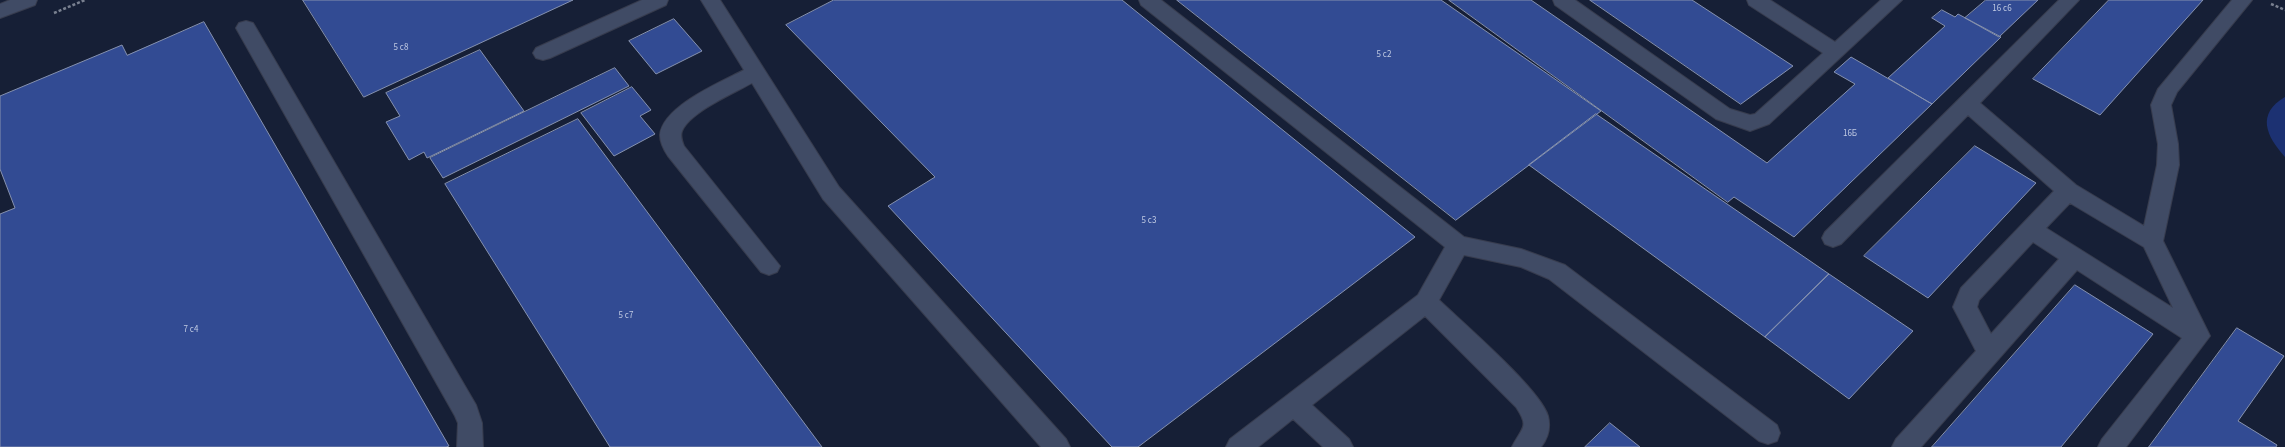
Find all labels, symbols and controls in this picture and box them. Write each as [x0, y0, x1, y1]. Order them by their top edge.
house number: 16 с6 [1992, 4, 2012, 14]
house number: 5 с8 [394, 43, 408, 53]
house number: 5 с2 [1377, 50, 1391, 60]
house number: 16Б [1843, 129, 1857, 139]
house number: 5 с3 [1142, 216, 1156, 226]
house number: 5 с7 [619, 311, 633, 321]
house number: 7 с4 [184, 325, 198, 335]

